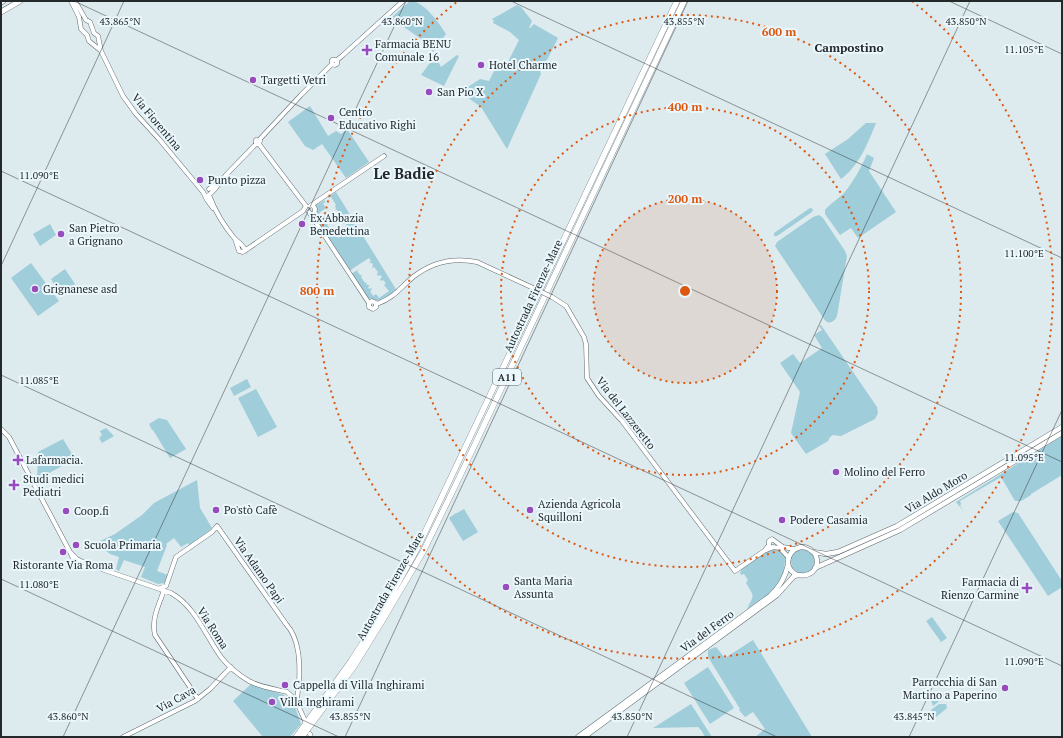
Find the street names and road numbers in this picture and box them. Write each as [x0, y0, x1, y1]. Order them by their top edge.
street label: Via Fiorentina [129, 91, 185, 154]
street label: Autostrada Firenze-Mare [501, 237, 565, 355]
road number: A11 [493, 369, 521, 385]
street label: Via del Lazzeretto [593, 374, 659, 452]
street label: Via Aldo Moro [902, 468, 970, 516]
street label: Autostrada Firenze-Mare [353, 529, 427, 643]
street label: Via Adamo Papi [231, 534, 287, 606]
street label: Via Roma [194, 604, 232, 652]
street label: Via del Ferro [678, 607, 736, 655]
street label: Via Cava [154, 682, 199, 716]

